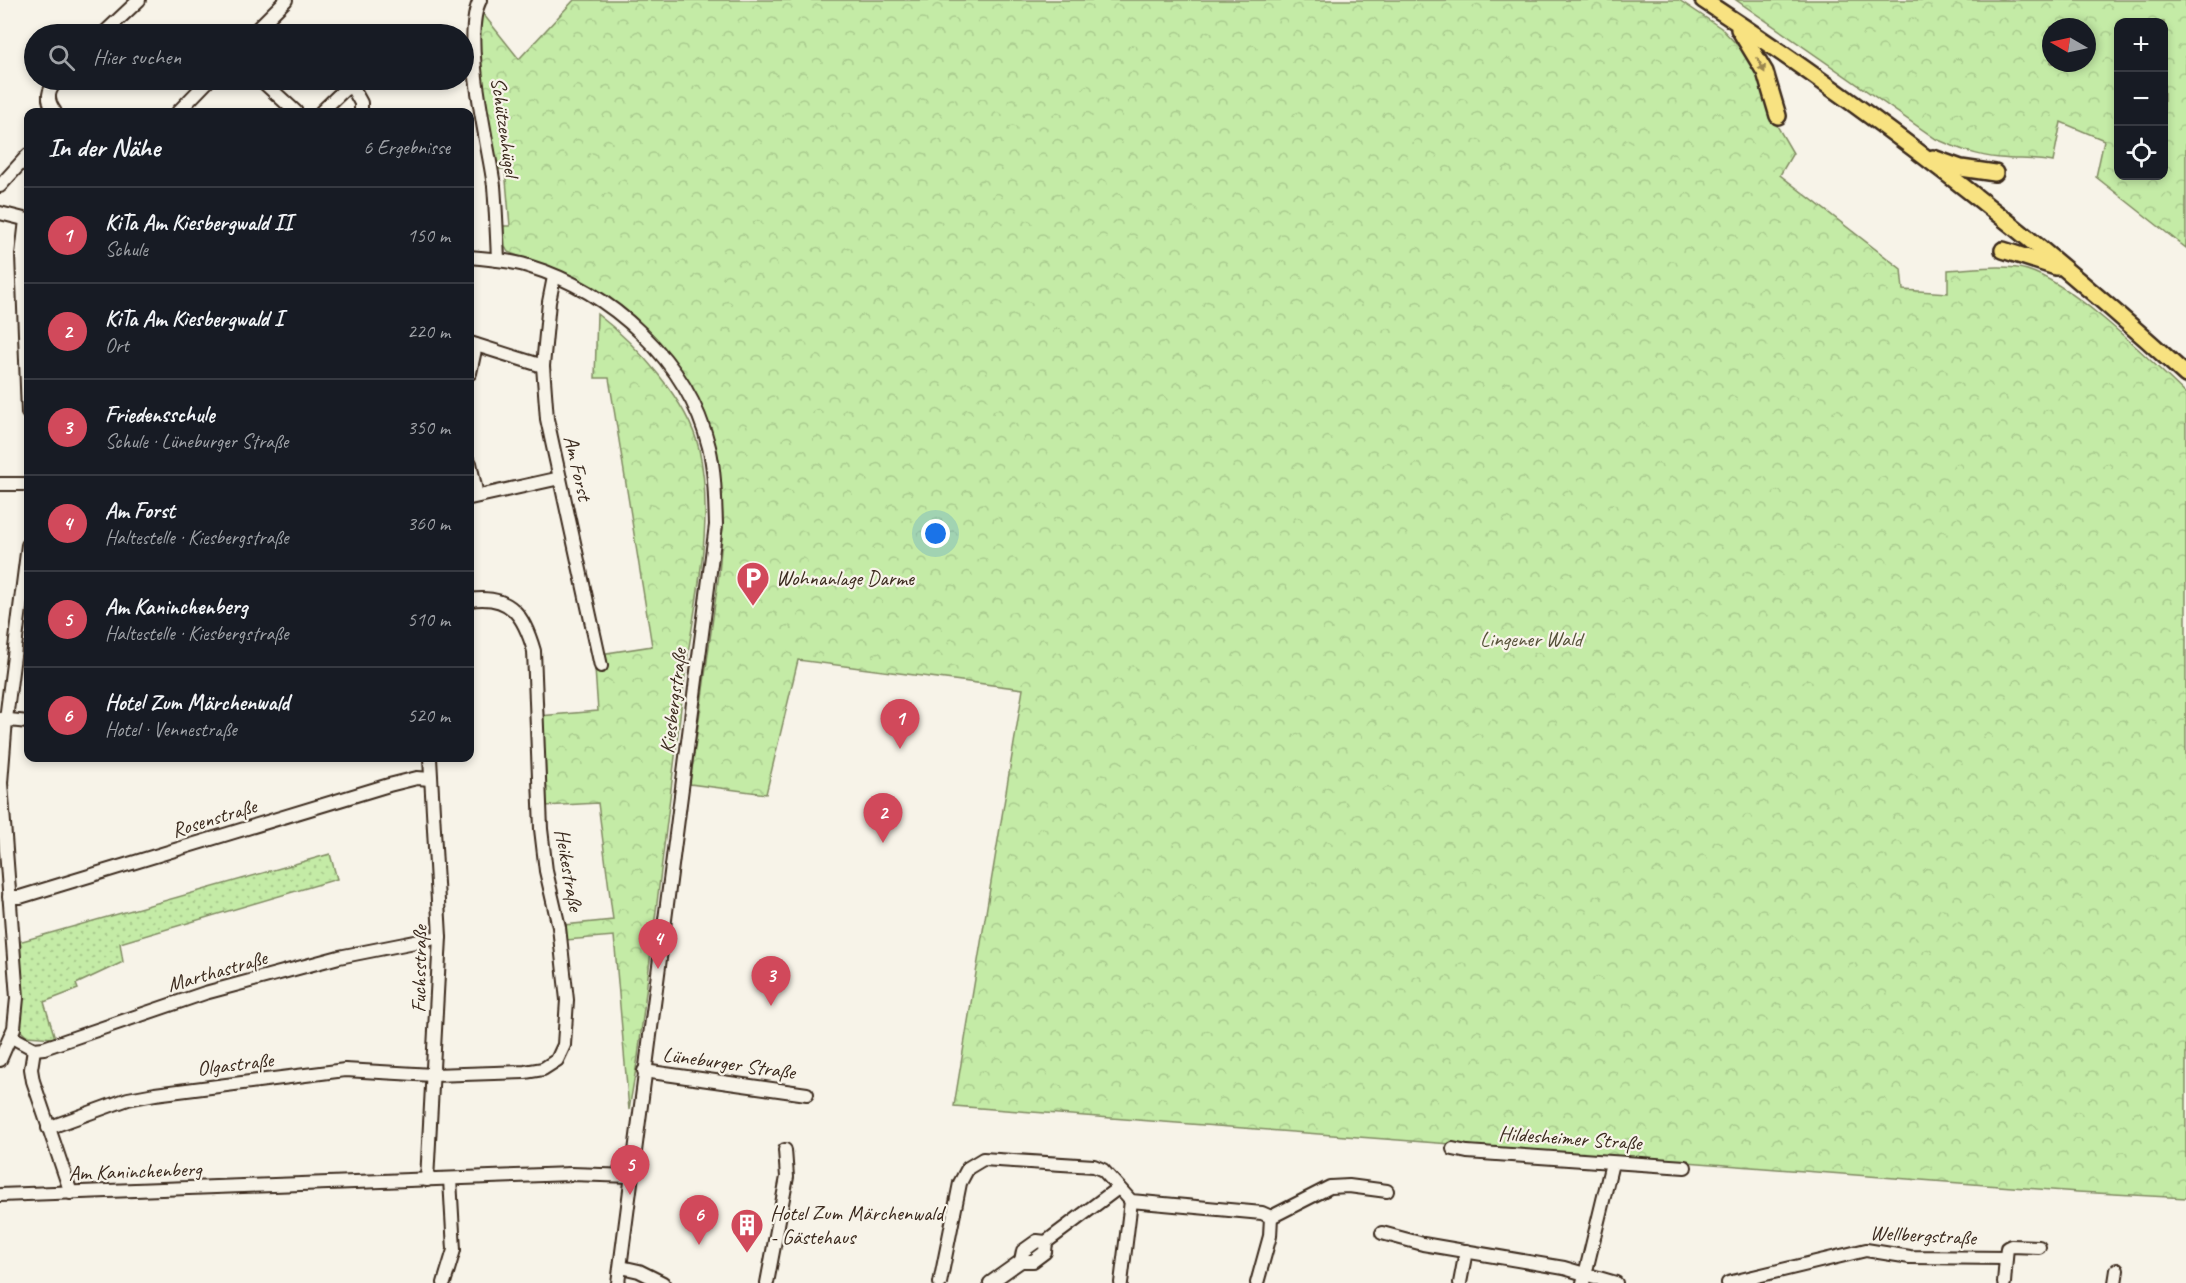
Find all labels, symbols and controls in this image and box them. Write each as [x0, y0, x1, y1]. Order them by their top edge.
north arrow [2042, 18, 2096, 72]
map controls [2114, 18, 2168, 180]
button: + [2114, 18, 2168, 72]
search box [24, 24, 474, 90]
icon: search [45, 41, 78, 74]
text: Hier suchen [93, 43, 181, 71]
one-way arrow [1757, 56, 1766, 73]
button: − [2114, 72, 2168, 126]
street label: Schützenhügel [485, 76, 525, 182]
button: locate [2114, 126, 2168, 180]
text: In der Nähe [48, 131, 160, 164]
text: 6 Ergebnisse [363, 135, 450, 160]
text: KiTa Am Kiesbergwald II [105, 209, 292, 237]
text: 1 [63, 223, 72, 248]
text: 150 m [407, 223, 450, 248]
text: Schule [105, 237, 148, 262]
text: KiTa Am Kiesbergwald I [105, 305, 283, 333]
text: 2 [63, 319, 72, 344]
text: 220 m [407, 319, 450, 344]
text: Ort [105, 333, 129, 358]
text: Friedensschule [105, 401, 215, 429]
text: 3 [63, 415, 72, 440]
text: 350 m [407, 415, 450, 440]
text: Schule · Lüneburger Straße [105, 429, 288, 454]
street label: Am Forst [558, 433, 599, 505]
text: Am Forst [105, 497, 175, 525]
text: 4 [63, 511, 72, 536]
text: 360 m [407, 511, 450, 536]
your location [921, 519, 950, 548]
text: Haltestelle · Kiesbergstraße [105, 525, 289, 550]
parking icon: Wohnanlage Darme [735, 560, 771, 607]
place label: Wohnanlage Darme [776, 565, 915, 591]
text: Am Kaninchenberg [105, 593, 247, 621]
text: 5 [63, 607, 72, 632]
text: 510 m [407, 607, 450, 632]
text: Haltestelle · Kiesbergstraße [105, 621, 289, 646]
park label: Lingener Wald [1480, 626, 1585, 652]
street label: Kiesbergstraße [654, 645, 693, 755]
text: Hotel Zum Märchenwald [105, 689, 289, 717]
pin: 1 [880, 700, 920, 749]
text: 6 [63, 703, 72, 728]
text: 520 m [407, 703, 450, 728]
text: Hotel · Vennestraße [105, 717, 237, 742]
street label: Rosenstraße [168, 792, 262, 843]
pin: 2 [864, 794, 902, 843]
street label: Heikestraße [549, 827, 589, 915]
pin: 4 [638, 920, 678, 969]
street label: Fuchsstraße [405, 923, 433, 1013]
street label: Marthastraße [164, 944, 272, 998]
pin: 3 [752, 956, 790, 1006]
street label: Lüneburger Straße [661, 1041, 799, 1085]
street label: Olgastraße [196, 1046, 277, 1082]
street label: Hildesheimer Straße [1498, 1120, 1645, 1156]
pin: 5 [610, 1146, 650, 1195]
street label: Am Kaninchenberg [68, 1156, 204, 1186]
pin: 6 [680, 1196, 718, 1245]
place label: Hotel Zum Märchenwald - Gästehaus [770, 1200, 947, 1250]
building icon: Hotel Zum Märchenwald - Gästehaus [729, 1207, 765, 1254]
street label: Wellbergstraße [1869, 1219, 1979, 1251]

